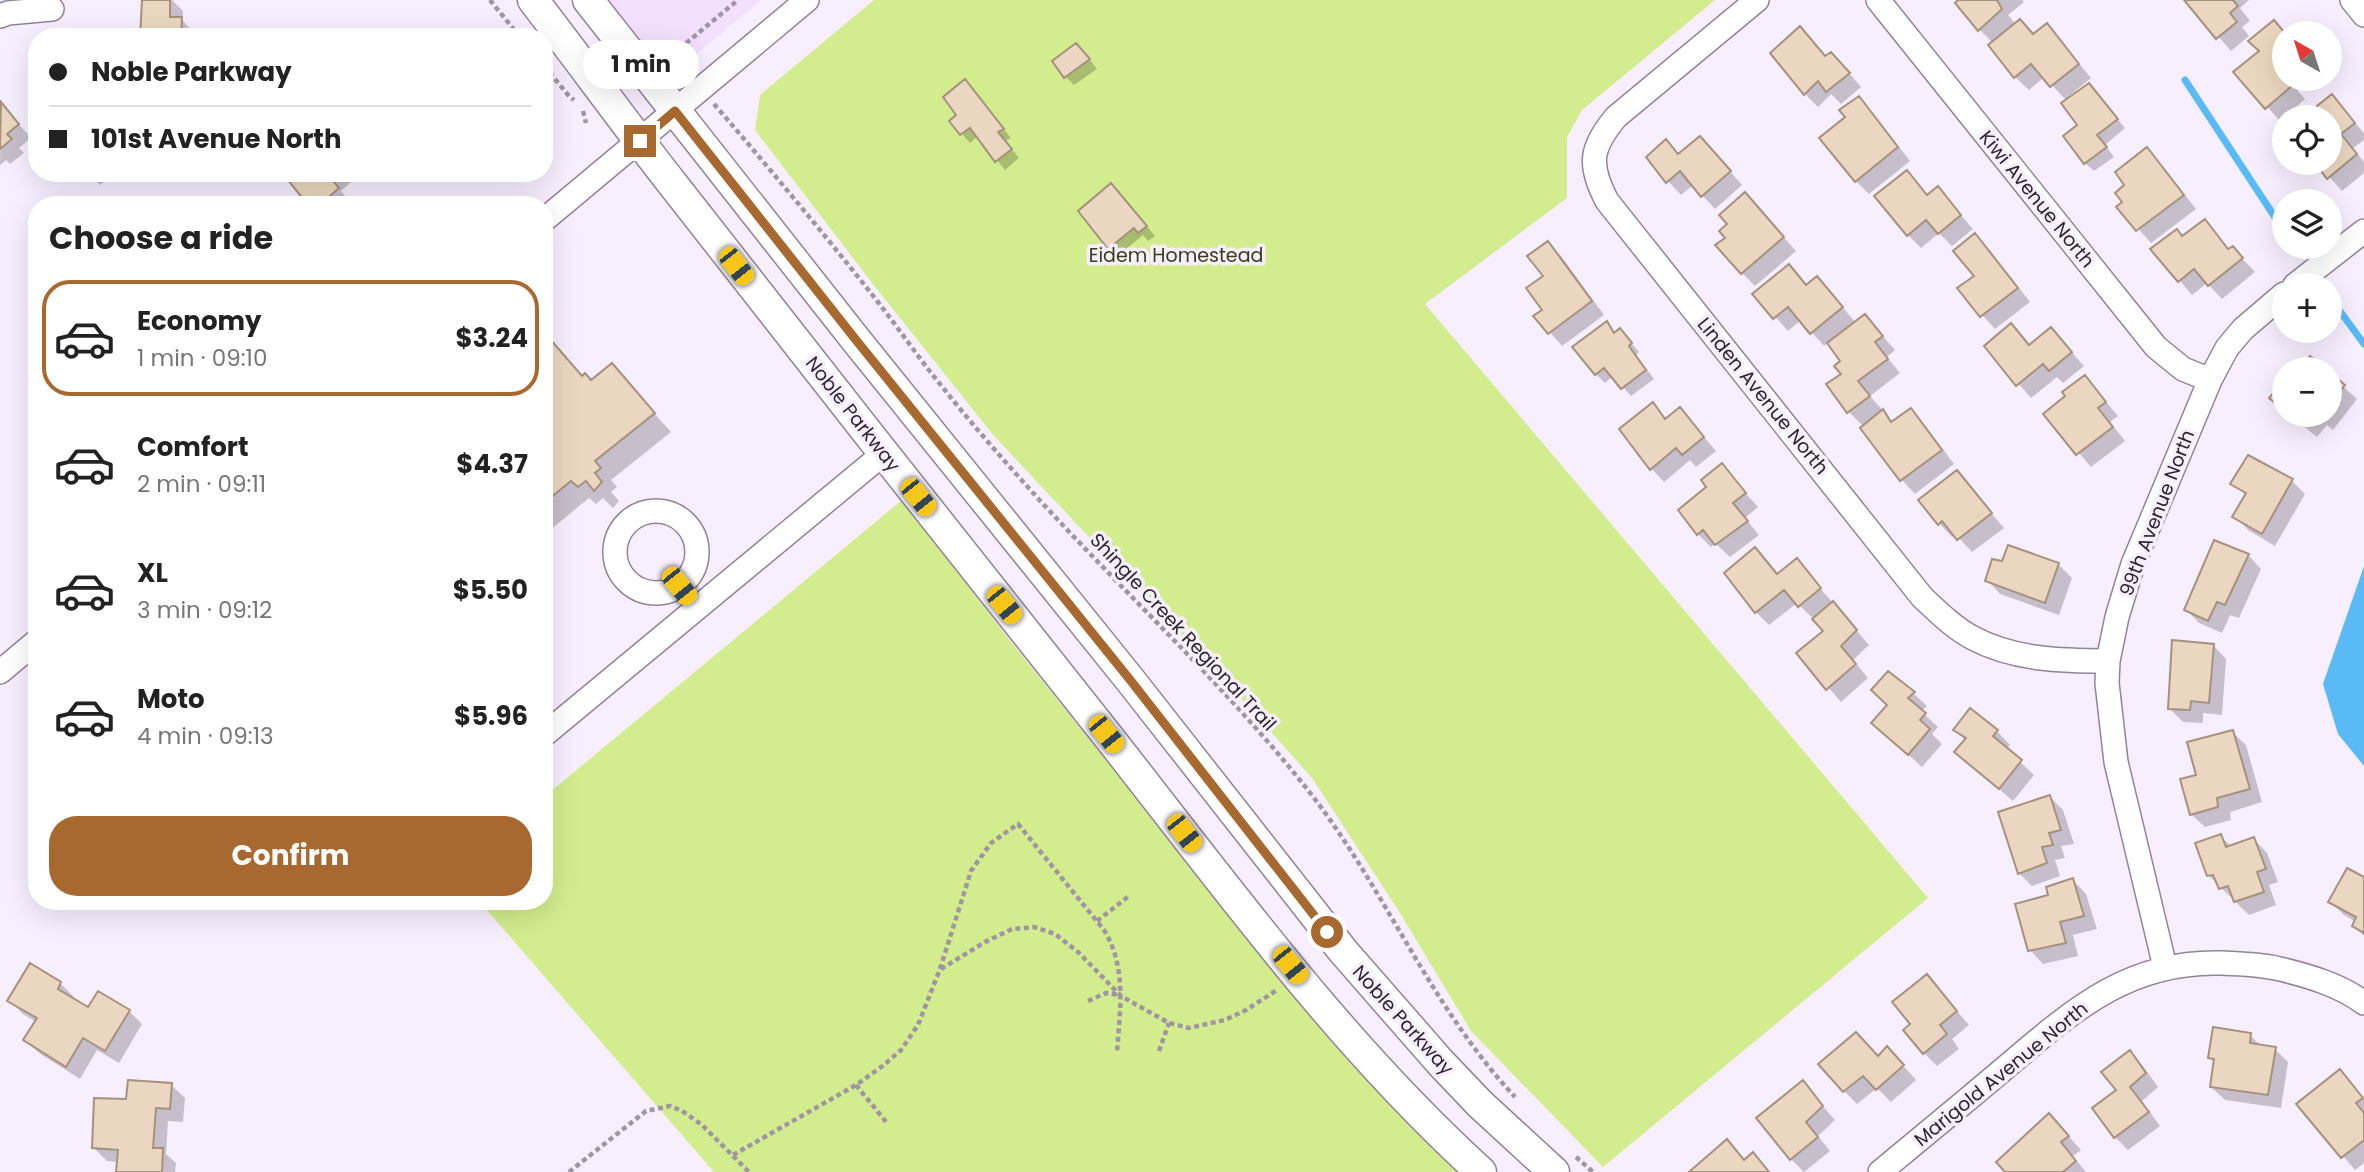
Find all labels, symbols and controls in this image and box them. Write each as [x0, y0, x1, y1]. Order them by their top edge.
north arrow [2272, 21, 2342, 91]
map controls [2272, 21, 2342, 427]
callout: 1 min [582, 40, 698, 88]
text: 1 min [611, 48, 671, 80]
text: Noble Parkway [91, 54, 292, 90]
button: locate [2272, 105, 2342, 175]
text: 101st Avenue North [91, 121, 341, 157]
route end [624, 125, 656, 157]
street label: Kiwi Avenue North [1973, 125, 2101, 273]
button: layers [2272, 189, 2342, 259]
text: Choose a ride [49, 215, 273, 260]
park label: Eidem Homestead [1089, 242, 1263, 269]
car [715, 243, 758, 289]
button: + [2272, 273, 2342, 343]
text: Economy [137, 303, 261, 339]
icon: car [53, 307, 116, 370]
street label: Linden Avenue North [1691, 312, 1835, 480]
text: $3.24 [455, 320, 528, 356]
text: 1 min · 09:10 [137, 342, 267, 374]
street label: Noble Parkway [799, 351, 907, 478]
button: − [2272, 357, 2342, 427]
street label: 99th Avenue North [2113, 426, 2201, 600]
text: Comfort [137, 429, 249, 465]
icon: car [53, 433, 116, 496]
text: $4.37 [456, 446, 528, 482]
text: 2 min · 09:11 [137, 468, 266, 500]
car [897, 474, 940, 520]
street label: Shingle Creek Regional Trail [1084, 527, 1282, 737]
text: XL [137, 555, 168, 591]
icon: car [53, 559, 116, 622]
car [658, 563, 701, 609]
text: $5.50 [453, 572, 528, 608]
car [983, 582, 1026, 628]
text: 3 min · 09:12 [137, 594, 272, 626]
text: Moto [137, 681, 205, 717]
icon: car [53, 685, 116, 748]
text: $5.96 [454, 698, 528, 734]
car [1085, 711, 1128, 757]
text: 4 min · 09:13 [137, 720, 274, 752]
car [1163, 810, 1206, 856]
button: Confirm [49, 816, 532, 896]
route start [1311, 916, 1343, 948]
car [1269, 942, 1312, 988]
street label: Noble Parkway [1346, 959, 1460, 1081]
street label: Marigold Avenue North [1908, 995, 2094, 1153]

